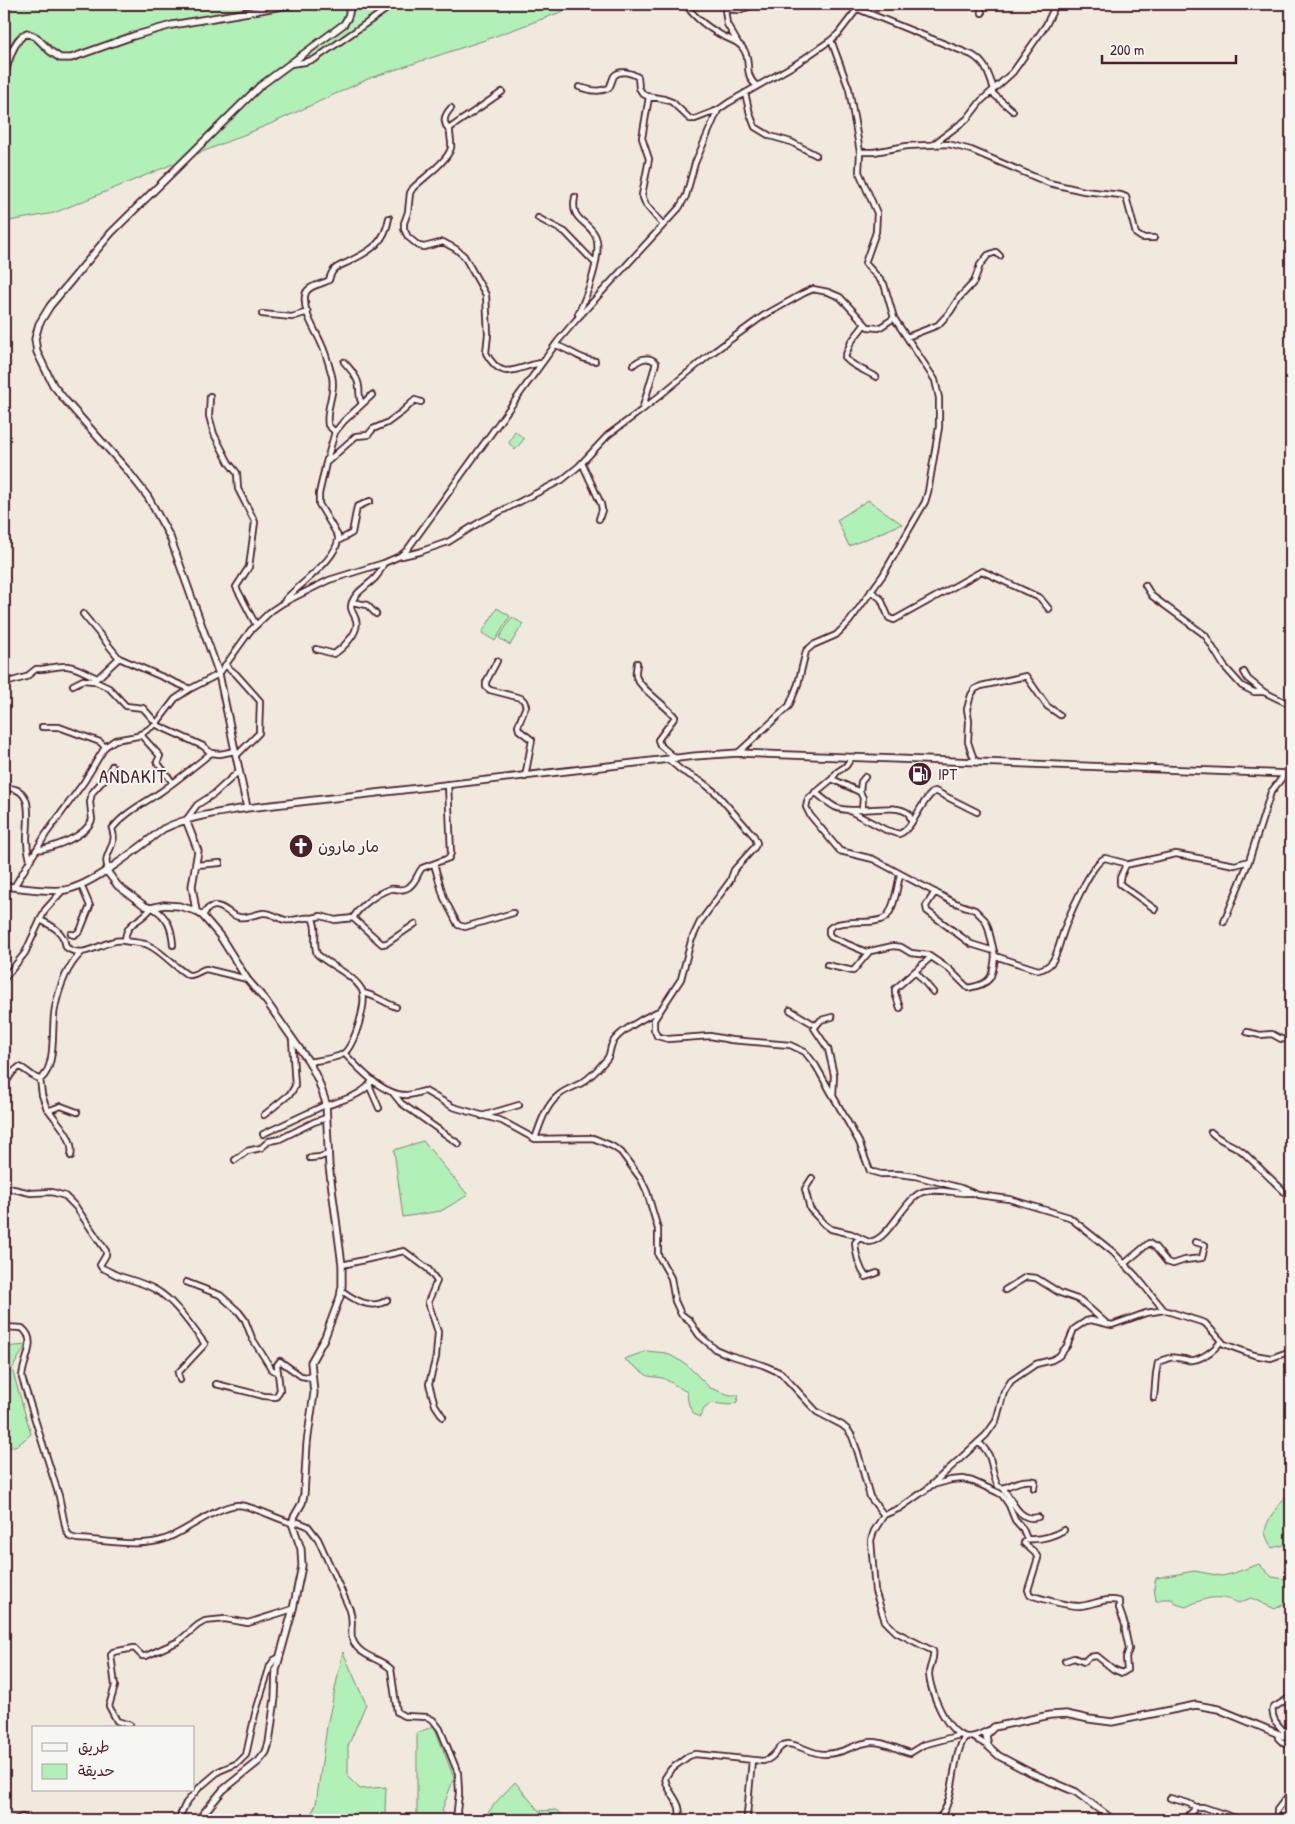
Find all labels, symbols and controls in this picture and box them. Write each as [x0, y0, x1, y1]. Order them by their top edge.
scale bar [1102, 32, 1236, 64]
text: 200 m [1110, 39, 1144, 60]
fuel station icon: IPT [907, 761, 933, 787]
district label: ANDAKIT [99, 763, 167, 789]
place label: IPT [938, 763, 957, 785]
church icon: مار مارون [288, 833, 314, 859]
place label: مار مارون [318, 835, 379, 857]
legend [32, 1726, 195, 1792]
text: طريق [78, 1736, 110, 1757]
text: حديقة [78, 1760, 115, 1781]

